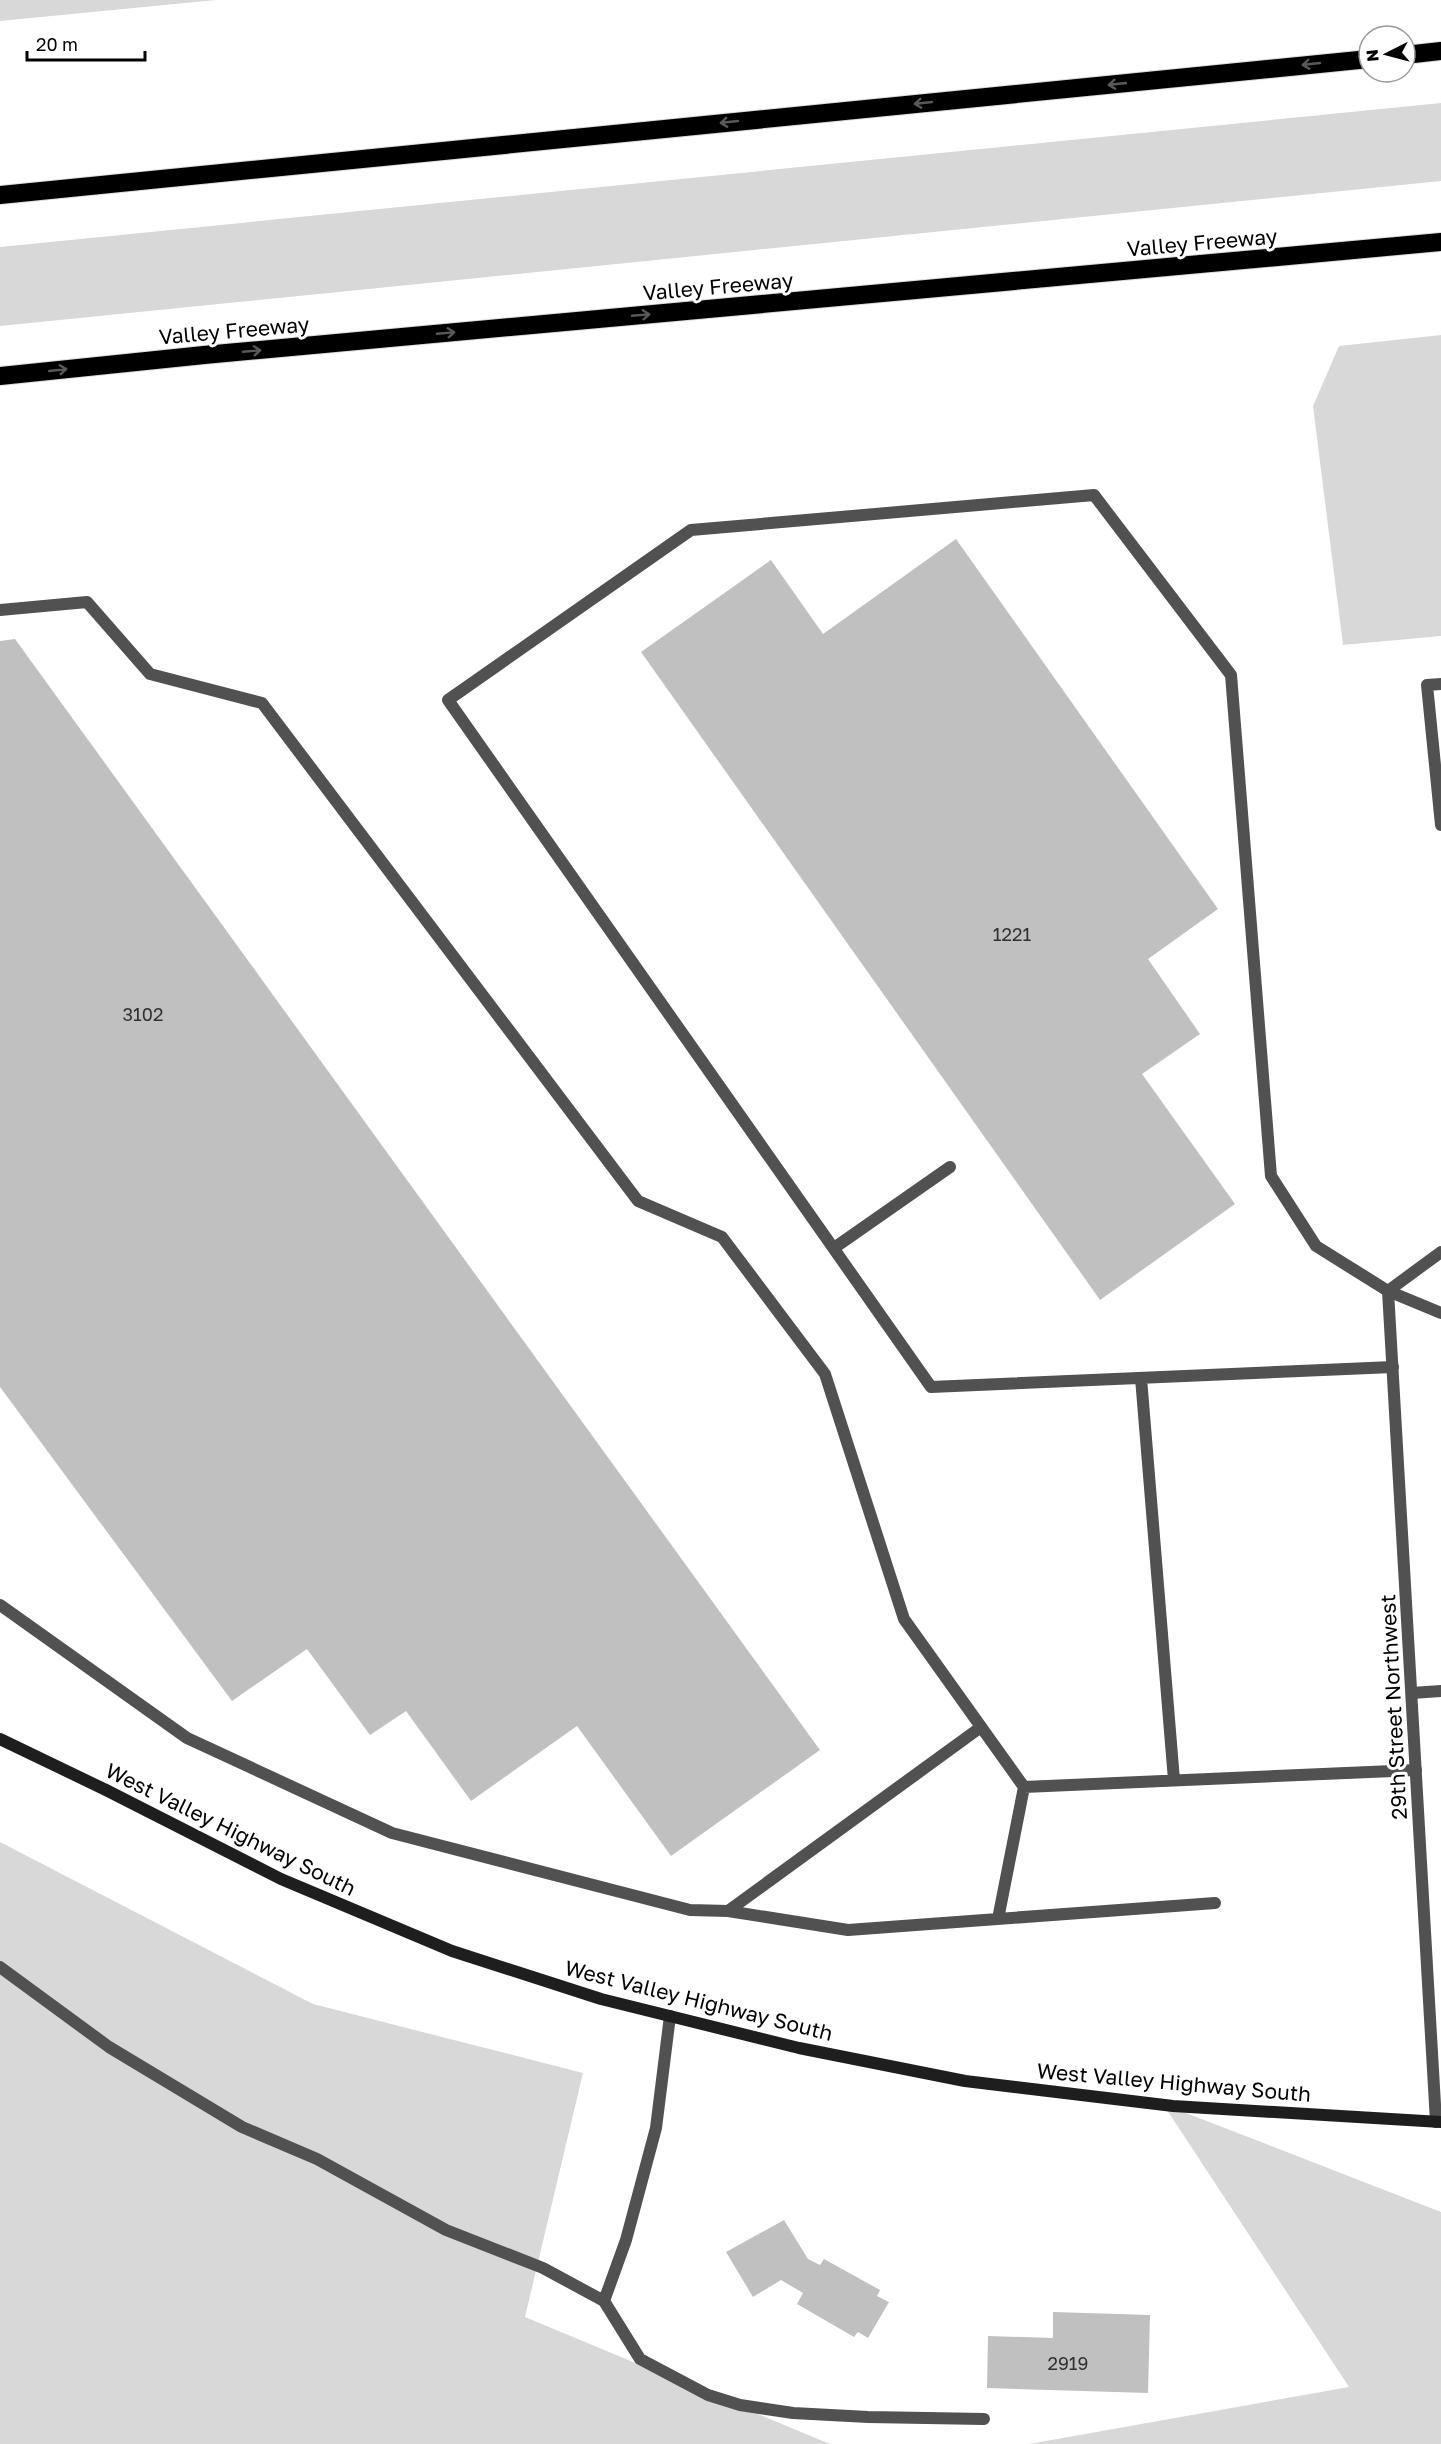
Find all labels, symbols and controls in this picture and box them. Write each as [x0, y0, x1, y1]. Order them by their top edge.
scale bar [27, 24, 146, 62]
north arrow [1357, 24, 1417, 84]
text: 20 m [36, 33, 78, 55]
text: N [1362, 48, 1383, 63]
one-way arrow [1301, 59, 1321, 70]
one-way arrow [1107, 79, 1127, 90]
one-way arrow [913, 98, 933, 109]
one-way arrow [719, 117, 739, 128]
street label: Valley Freeway [1126, 222, 1279, 262]
street label: Valley Freeway [642, 266, 795, 306]
one-way arrow [630, 309, 650, 320]
street label: Valley Freeway [158, 310, 311, 350]
one-way arrow [436, 327, 456, 338]
one-way arrow [242, 345, 262, 356]
one-way arrow [48, 364, 68, 375]
house number: 1221 [993, 923, 1031, 945]
house number: 3102 [123, 1003, 163, 1025]
street label: 29th Street Northwest [1374, 1594, 1412, 1820]
street label: West Valley Highway South [102, 1757, 360, 1901]
street label: West Valley Highway South [562, 1954, 836, 2046]
street label: West Valley Highway South [1036, 2057, 1312, 2107]
house number: 2919 [1048, 2352, 1088, 2374]

